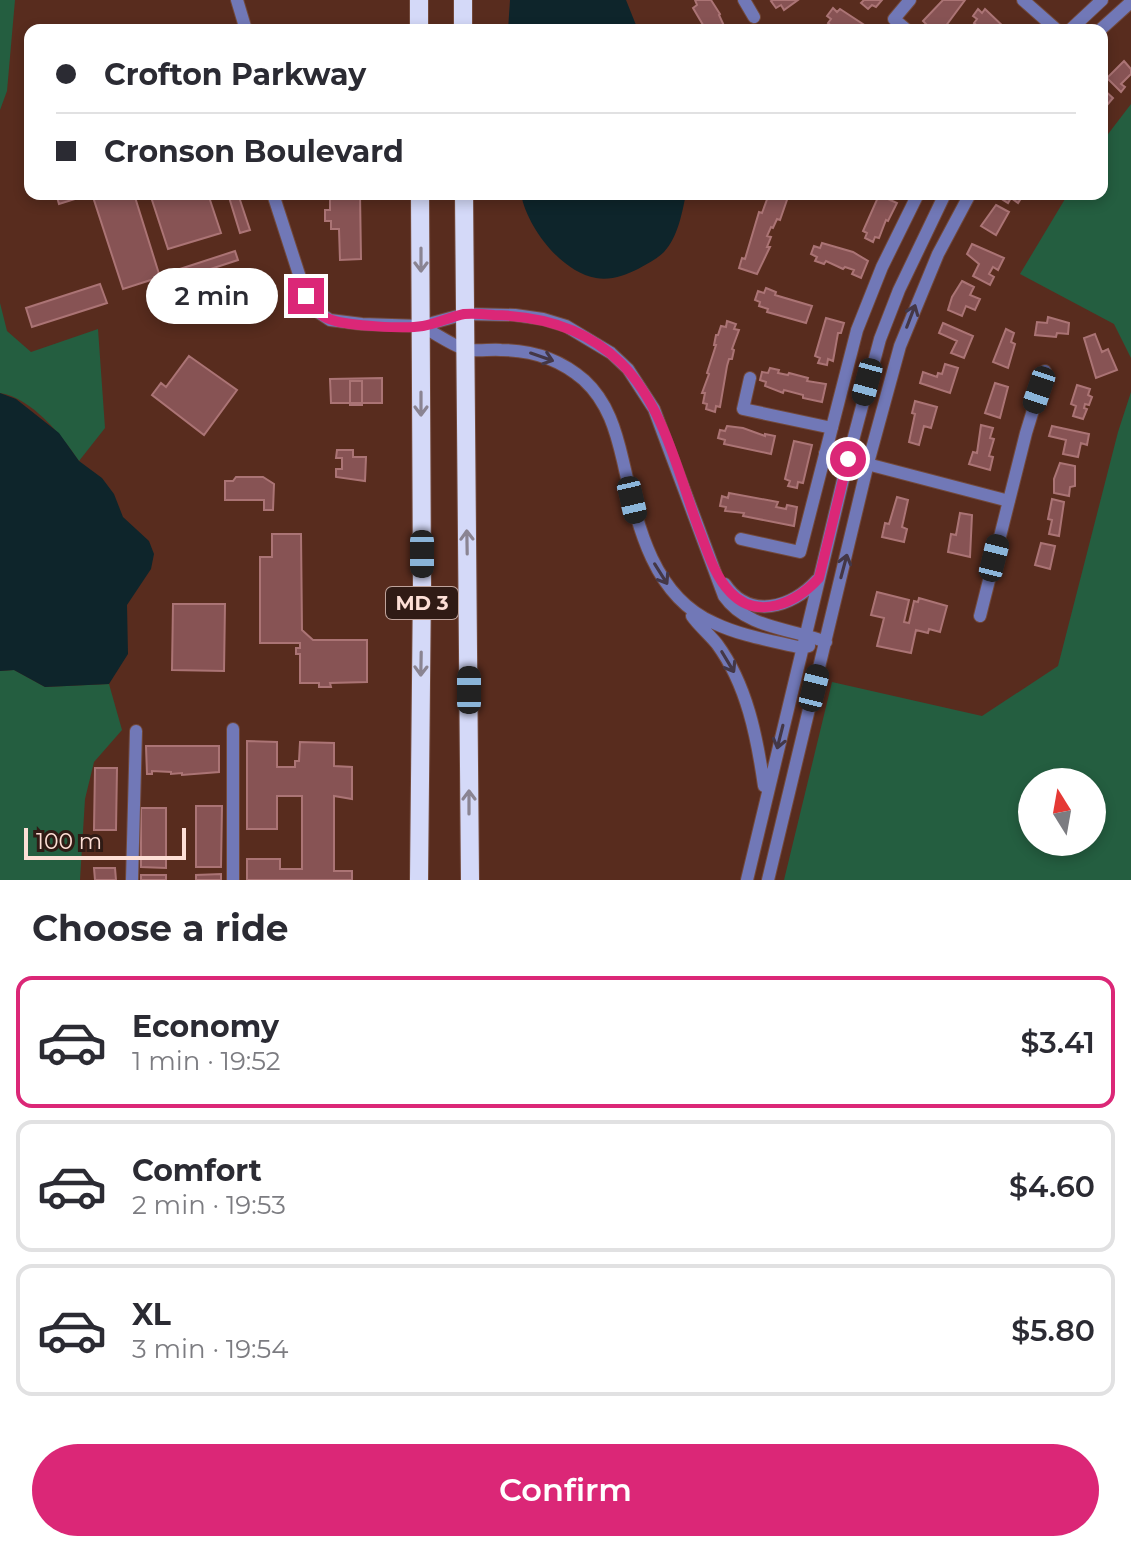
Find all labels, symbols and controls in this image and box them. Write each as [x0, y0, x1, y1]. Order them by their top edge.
text: Crofton Parkway [104, 56, 366, 93]
text: Cronson Boulevard [104, 133, 404, 170]
one-way arrow [413, 246, 428, 273]
callout: 2 min [146, 268, 278, 324]
route end [288, 278, 324, 314]
text: 2 min [174, 280, 250, 312]
one-way arrow [905, 304, 919, 328]
one-way arrow [529, 350, 554, 365]
car [849, 356, 885, 408]
car [1020, 363, 1058, 417]
one-way arrow [413, 390, 429, 417]
route start [830, 441, 866, 477]
car [615, 474, 649, 526]
one-way arrow [460, 529, 475, 556]
car [410, 530, 434, 578]
car [977, 532, 1011, 584]
one-way arrow [837, 554, 852, 580]
one-way arrow [653, 562, 669, 585]
road number: MD 3 [386, 587, 458, 619]
one-way arrow [413, 650, 428, 677]
one-way arrow [720, 650, 736, 673]
car [797, 662, 831, 714]
car [457, 666, 481, 714]
one-way arrow [772, 723, 787, 749]
north arrow [1018, 768, 1106, 856]
map controls [1018, 768, 1106, 856]
one-way arrow [461, 789, 477, 816]
scale bar [24, 824, 186, 860]
text: 100 m [36, 828, 102, 855]
text: Choose a ride [32, 906, 289, 950]
icon: car [36, 1006, 108, 1078]
text: Economy [132, 1008, 279, 1045]
text: $3.41 [1021, 1024, 1095, 1061]
text: 1 min · 19:52 [132, 1045, 281, 1077]
icon: car [36, 1150, 108, 1222]
text: Comfort [132, 1152, 262, 1189]
text: $4.60 [1009, 1168, 1095, 1205]
text: 2 min · 19:53 [132, 1189, 286, 1221]
icon: car [36, 1294, 108, 1366]
text: XL [132, 1296, 171, 1333]
text: $5.80 [1011, 1312, 1095, 1349]
text: 3 min · 19:54 [132, 1333, 288, 1365]
button: Confirm [32, 1444, 1099, 1536]

